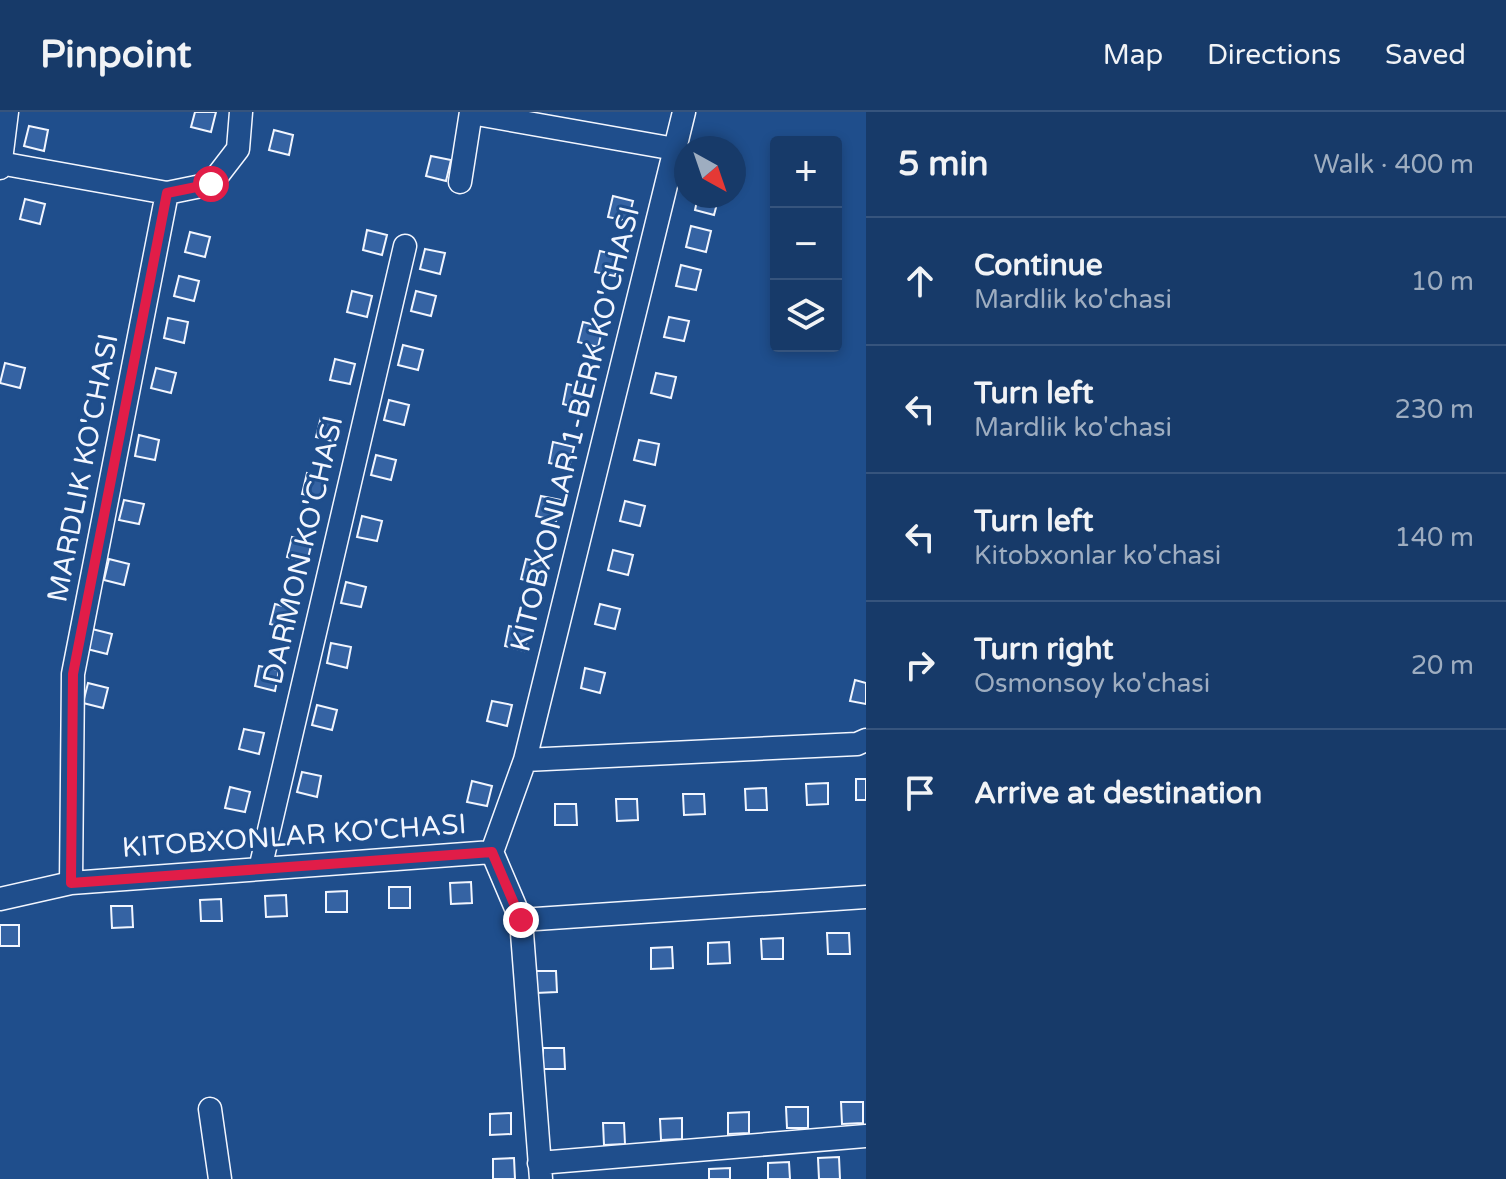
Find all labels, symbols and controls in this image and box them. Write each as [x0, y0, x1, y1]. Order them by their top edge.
text: Pinpoint [40, 32, 192, 78]
text: Map [1103, 38, 1163, 72]
text: Directions [1207, 38, 1341, 72]
text: Saved [1385, 38, 1466, 72]
north arrow [674, 136, 746, 208]
map controls [770, 136, 842, 352]
button: + [770, 136, 842, 208]
text: 5 min [898, 144, 989, 185]
text: Walk · 400 m [1314, 149, 1474, 180]
route start [193, 166, 229, 202]
street label: KITOBXONLAR 1-BERK KO'CHASI [503, 203, 647, 655]
button: − [770, 208, 842, 280]
text: Continue [974, 247, 1103, 284]
icon: ahead [898, 259, 942, 303]
text: 10 m [1411, 266, 1474, 297]
button: layers [770, 280, 842, 352]
text: Mardlik ko'chasi [974, 284, 1172, 315]
street label: MARDLIK KO'CHASI [40, 331, 126, 605]
text: Turn left [974, 375, 1093, 412]
icon: left [898, 387, 942, 431]
text: 230 m [1394, 394, 1474, 425]
street label: DARMON KO'CHASI [256, 412, 350, 688]
text: Mardlik ko'chasi [974, 412, 1172, 443]
text: Turn left [974, 503, 1093, 540]
icon: left [898, 515, 942, 559]
text: 140 m [1394, 522, 1474, 553]
text: Kitobxonlar ko'chasi [974, 540, 1221, 571]
text: Turn right [974, 631, 1114, 668]
icon: right [898, 643, 942, 687]
text: 20 m [1411, 650, 1474, 681]
text: Osmonsoy ko'chasi [974, 668, 1210, 699]
icon: arrive [898, 771, 942, 815]
text: Arrive at destination [974, 775, 1262, 812]
street label: KITOBXONLAR KO'CHASI [121, 807, 467, 865]
route end [503, 902, 539, 938]

